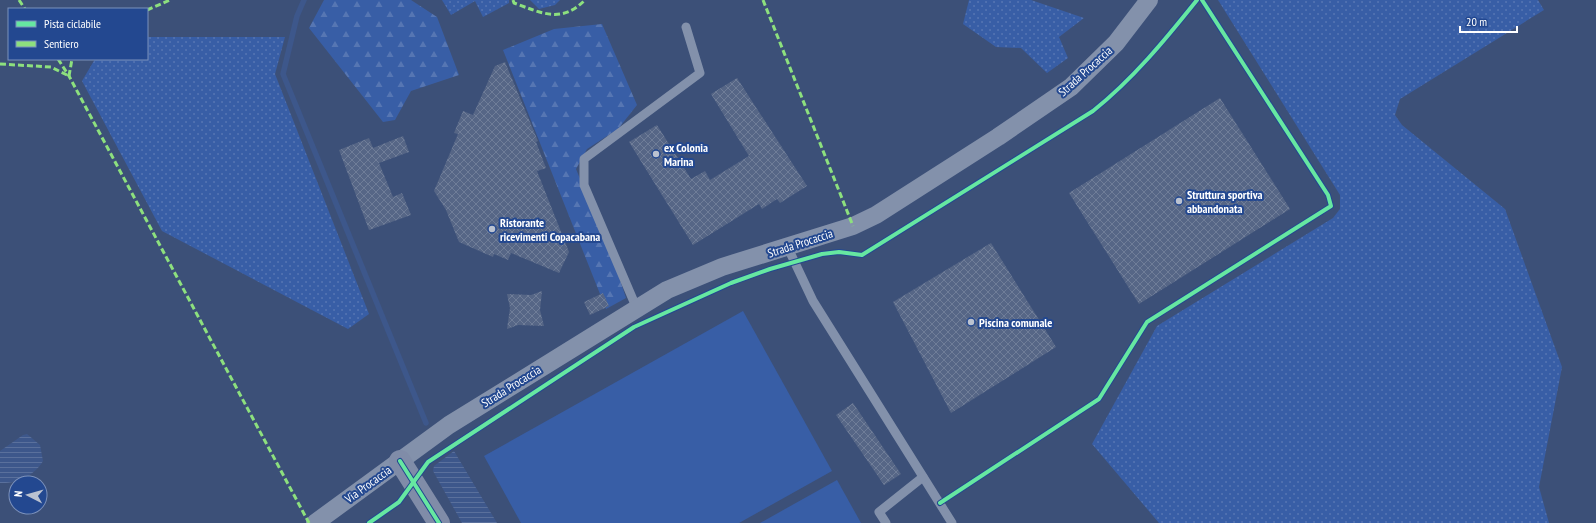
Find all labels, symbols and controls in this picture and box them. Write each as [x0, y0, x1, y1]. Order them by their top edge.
legend [8, 8, 148, 60]
scale bar [1460, 8, 1517, 34]
text: 20 m [1466, 14, 1487, 29]
text: Pista ciclabile [44, 16, 101, 31]
text: Sentiero [44, 36, 79, 51]
street label: Strada Procaccia [1055, 43, 1115, 99]
place label: ex Colonia Marina [664, 140, 708, 169]
marker: ex Colonia Marina [651, 149, 661, 159]
place label: Struttura sportiva abbandonata [1187, 187, 1263, 216]
marker: Struttura sportiva abbandonata [1174, 196, 1184, 206]
place label: Ristorante ricevimenti Copacabana [500, 215, 600, 244]
marker: Ristorante ricevimenti Copacabana [487, 224, 497, 234]
street label: Strada Procaccia [766, 225, 835, 261]
place label: Piscina comunale [979, 315, 1052, 330]
marker: Piscina comunale [966, 317, 976, 327]
street label: Strada Procaccia [478, 362, 544, 410]
street label: Via Procaccia [341, 462, 394, 506]
north arrow [8, 475, 48, 515]
text: N [11, 490, 25, 498]

